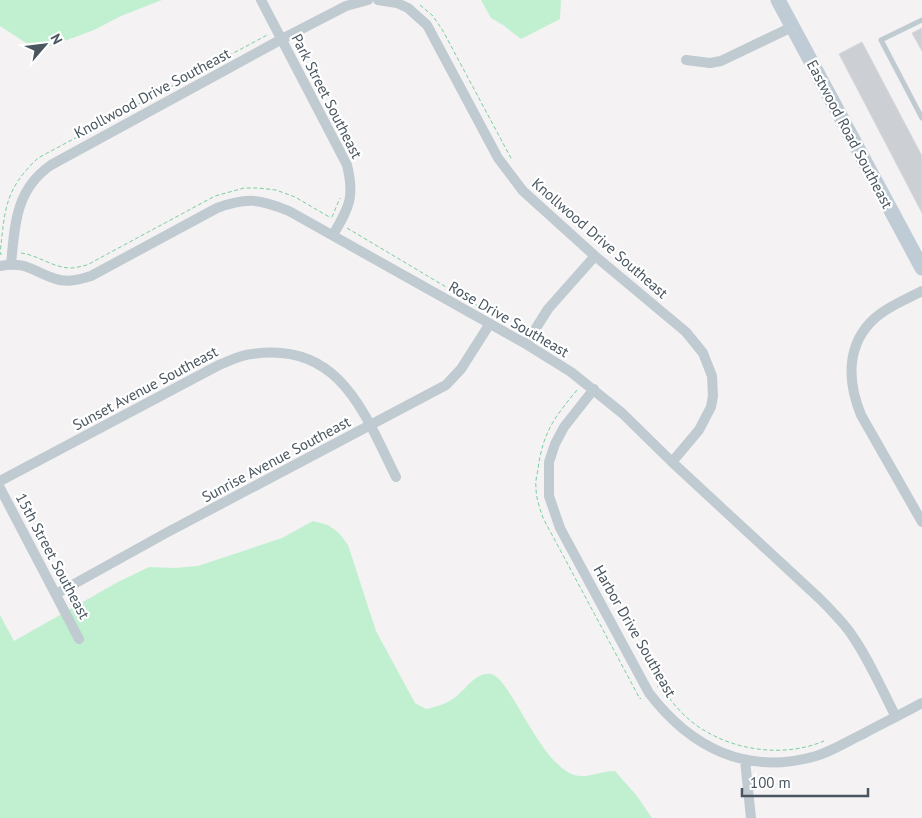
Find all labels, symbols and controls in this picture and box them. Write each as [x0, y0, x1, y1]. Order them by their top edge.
north arrow [20, 20, 70, 70]
text: N [46, 31, 67, 47]
street label: Park Street Southeast [287, 31, 367, 161]
street label: Knollwood Drive Southeast [71, 44, 233, 142]
street label: Eastwood Road Southeast [803, 56, 897, 212]
street label: Knollwood Drive Southeast [528, 174, 672, 302]
street label: Rose Drive Southeast [446, 277, 572, 361]
street label: Sunset Avenue Southeast [69, 342, 221, 434]
street label: Sunrise Avenue Southeast [198, 412, 354, 506]
street label: 15th Street Southeast [12, 490, 94, 622]
street label: Harbor Drive Southeast [589, 562, 681, 700]
scale bar [742, 766, 868, 798]
text: 100 m [750, 773, 791, 792]

